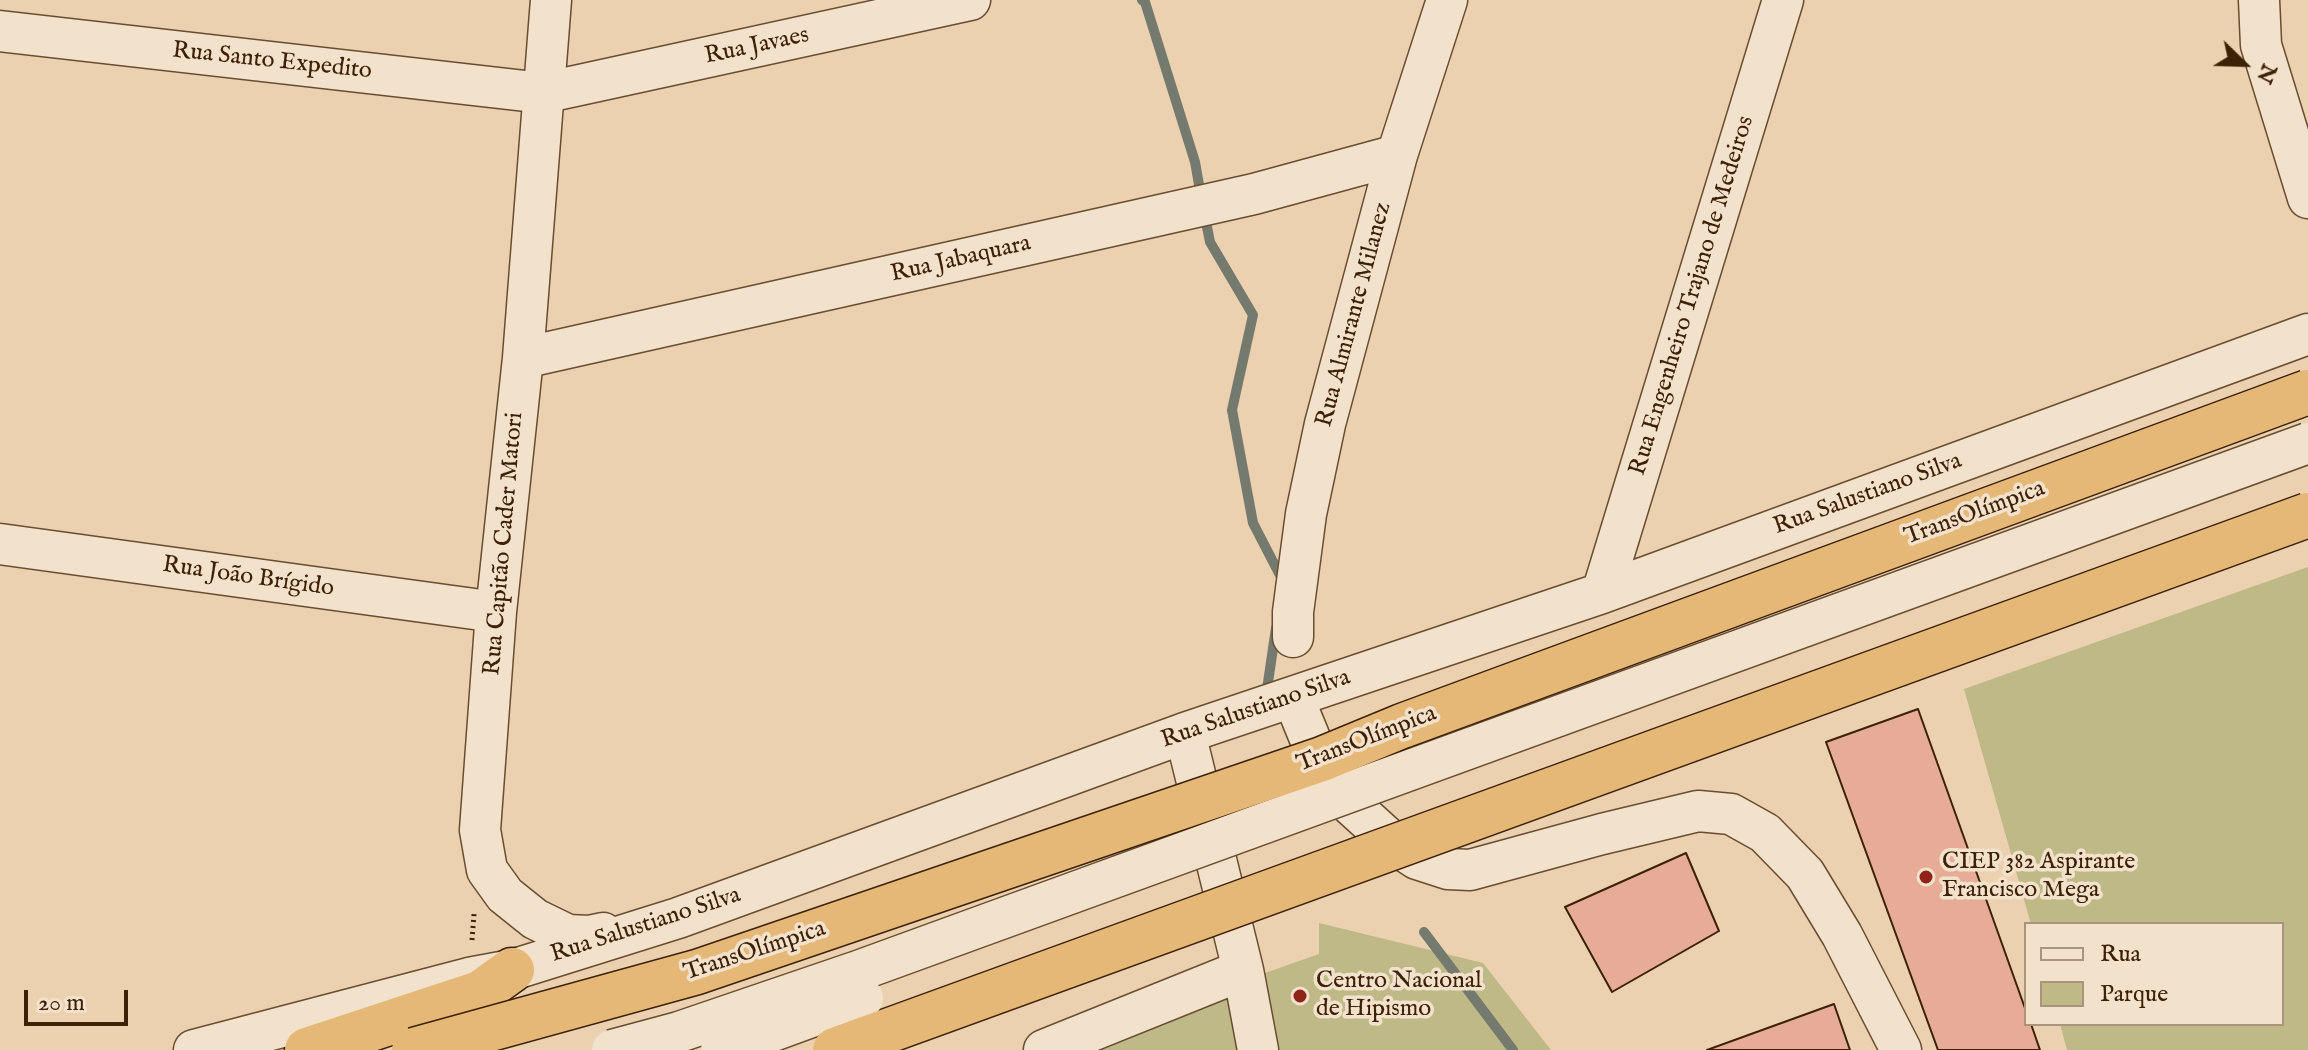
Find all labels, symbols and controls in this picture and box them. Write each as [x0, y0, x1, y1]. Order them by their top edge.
street label: Rua Javaes [702, 22, 812, 72]
north arrow [2204, 24, 2284, 104]
street label: Rua Santo Expedito [171, 37, 373, 87]
text: N [2249, 59, 2283, 88]
street label: Rua Engenheiro Trajano de Medeiros [1625, 113, 1761, 479]
street label: Rua Almirante Milanez [1311, 200, 1399, 430]
street label: Rua Jabaquara [888, 230, 1034, 290]
street label: Rua Capitão Cader Matori [479, 411, 531, 677]
street label: Rua Salustiano Silva [1770, 448, 1966, 542]
street label: TransOlímpica [1901, 475, 2049, 553]
street label: Rua João Brígido [160, 552, 336, 604]
street label: Rua Salustiano Silva [1158, 664, 1354, 756]
street label: TransOlímpica [1293, 700, 1441, 780]
place label: CIEP 382 Aspirante Francisco Mega [1942, 849, 2135, 905]
marker: CIEP 382 Aspirante Francisco Mega [1917, 868, 1935, 886]
street label: Rua Salustiano Silva [547, 882, 745, 970]
street label: TransOlímpica [680, 916, 830, 988]
legend [2024, 922, 2284, 1026]
text: Rua [2100, 939, 2141, 970]
place label: Centro Nacional de Hipismo [1316, 968, 1482, 1024]
scale bar [28, 974, 132, 1024]
text: Parque [2100, 979, 2168, 1010]
marker: Centro Nacional de Hipismo [1291, 987, 1309, 1005]
text: 20 m [38, 988, 85, 1019]

